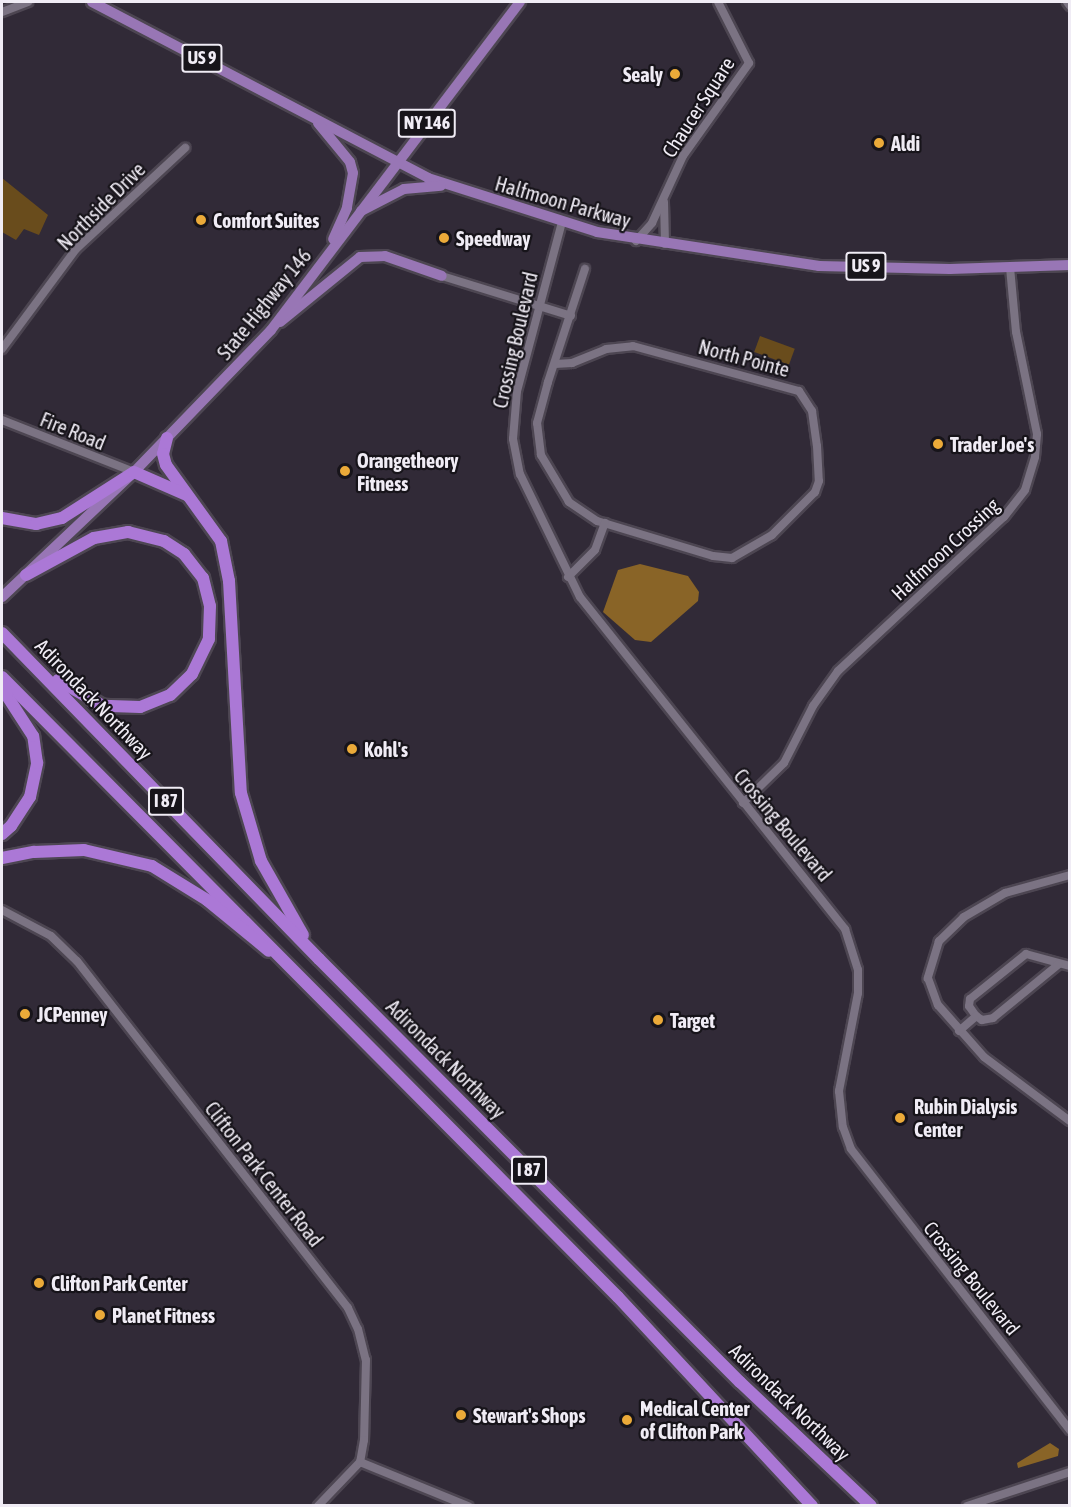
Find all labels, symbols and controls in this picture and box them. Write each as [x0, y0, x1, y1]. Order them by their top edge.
road number: US 9 [181, 43, 223, 73]
street label: Chaucer Square [657, 52, 739, 162]
place label: Sealy [623, 62, 663, 86]
marker: Sealy [668, 67, 682, 81]
road number: NY 146 [397, 108, 457, 138]
place label: Aldi [891, 131, 920, 155]
marker: Aldi [872, 136, 886, 150]
street label: Northside Drive [52, 157, 150, 255]
street label: Halfmoon Parkway [492, 171, 634, 233]
place label: Comfort Suites [213, 208, 319, 232]
marker: Comfort Suites [194, 213, 208, 227]
place label: Speedway [456, 226, 531, 250]
marker: Speedway [437, 231, 451, 245]
street label: State Highway 146 [212, 244, 316, 364]
road number: US 9 [845, 251, 887, 281]
street label: Crossing Boulevard [488, 269, 542, 411]
street label: North Pointe [696, 334, 792, 382]
street label: Fire Road [37, 407, 109, 455]
place label: Trader Joe's [950, 432, 1034, 456]
marker: Trader Joe's [931, 437, 945, 451]
place label: Orangetheory Fitness [357, 448, 458, 495]
marker: Orangetheory Fitness [338, 464, 352, 478]
street label: Halfmoon Crossing [886, 493, 1004, 605]
street label: Adirondack Northway [30, 634, 158, 764]
place label: Kohl's [364, 737, 408, 761]
marker: Kohl's [345, 742, 359, 756]
street label: Crossing Boulevard [729, 764, 837, 886]
road number: I 87 [148, 786, 184, 816]
street label: Adirondack Northway [382, 995, 510, 1123]
place label: JCPenney [37, 1002, 108, 1026]
marker: JCPenney [18, 1007, 32, 1021]
place label: Target [670, 1008, 715, 1032]
marker: Target [651, 1013, 665, 1027]
place label: Rubin Dialysis Center [914, 1094, 1017, 1141]
street label: Clifton Park Center Road [200, 1097, 328, 1251]
marker: Rubin Dialysis Center [891, 1109, 909, 1127]
road number: I 87 [511, 1155, 547, 1185]
street label: Crossing Boulevard [919, 1216, 1025, 1340]
place label: Clifton Park Center [51, 1271, 187, 1295]
marker: Clifton Park Center [32, 1276, 46, 1290]
place label: Planet Fitness [112, 1303, 215, 1327]
marker: Planet Fitness [93, 1308, 107, 1322]
street label: Adirondack Northway [725, 1338, 855, 1466]
place label: Medical Center of Clifton Park [640, 1396, 750, 1443]
place label: Stewart's Shops [473, 1403, 585, 1427]
marker: Stewart's Shops [454, 1408, 468, 1422]
marker: Medical Center of Clifton Park [618, 1411, 636, 1429]

